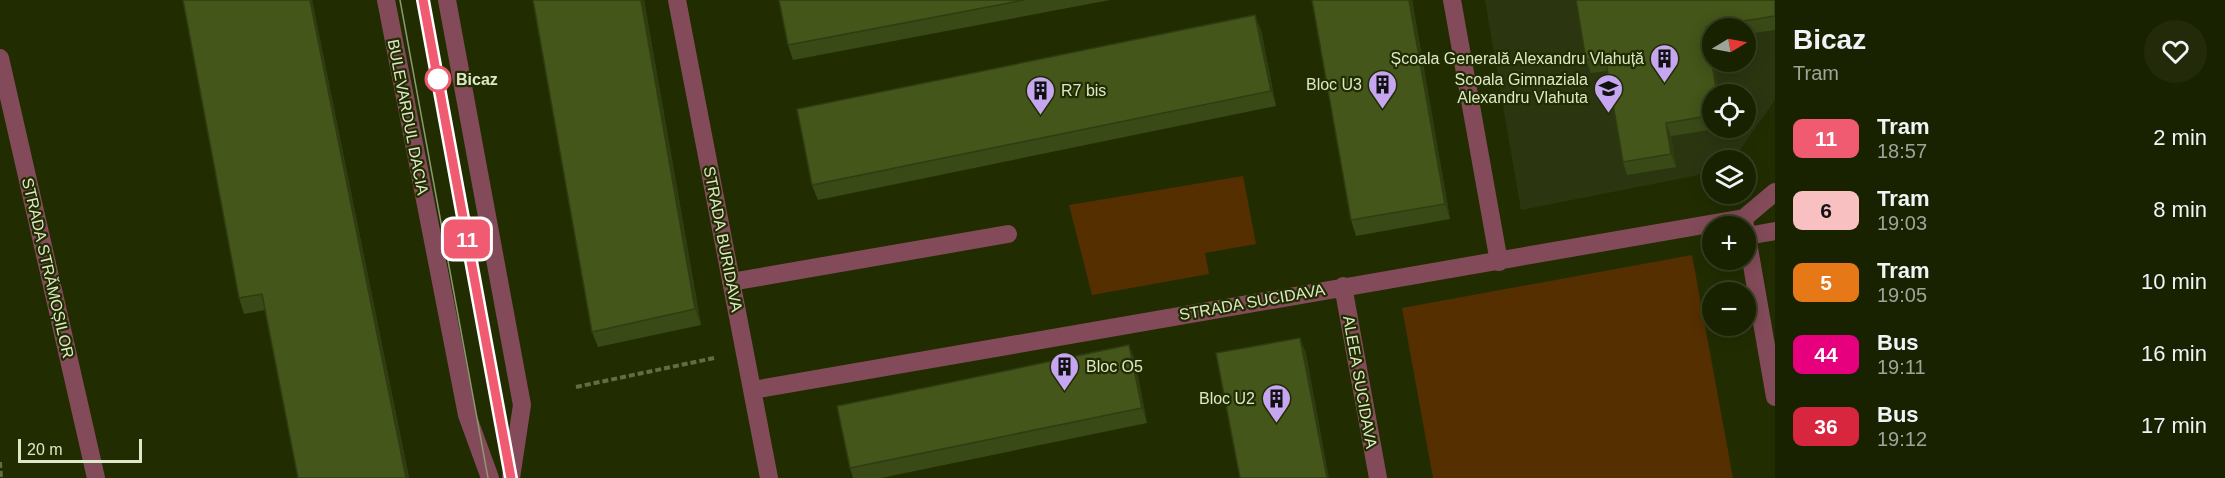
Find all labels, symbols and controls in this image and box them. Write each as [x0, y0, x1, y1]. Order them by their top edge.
north arrow [1702, 18, 1756, 72]
map controls [1702, 18, 1756, 336]
button: heart [2144, 20, 2207, 83]
text: Bicaz [1793, 24, 1866, 55]
street label: BULEVARDUL DACIA [385, 38, 432, 197]
building icon: Școala Generală Alexandru Vlahuță [1649, 42, 1681, 84]
place label: Școala Generală Alexandru Vlahuță [1390, 50, 1644, 67]
text: Tram [1793, 62, 1839, 84]
marker: Bicaz [425, 66, 451, 92]
building icon: Bloc U3 [1367, 68, 1399, 110]
place label: Bicaz [456, 71, 498, 88]
place label: Scoala Gimnaziala Alexandru Vlahuta [1455, 71, 1588, 106]
school or university icon: Scoala Gimnaziala Alexandru Vlahuta [1593, 72, 1625, 114]
building icon: R7 bis [1024, 74, 1056, 116]
place label: Bloc U3 [1306, 76, 1362, 93]
place label: R7 bis [1061, 82, 1106, 99]
button: locate [1702, 84, 1756, 138]
text: Tram [1877, 114, 1930, 139]
text: 2 min [2153, 125, 2207, 150]
text: 11 [1815, 127, 1837, 150]
text: 18:57 [1877, 140, 1927, 162]
button: layers [1702, 150, 1756, 204]
street label: STRADA BURIDAVA [701, 165, 746, 314]
street label: STRADA STRĂMOȘILOR [19, 176, 78, 360]
text: Tram [1877, 186, 1930, 211]
text: 8 min [2153, 197, 2207, 222]
text: 6 [1820, 199, 1832, 222]
text: 19:03 [1877, 212, 1927, 234]
button: + [1702, 216, 1756, 270]
line badge: 11 [440, 220, 494, 258]
text: 11 [456, 228, 478, 251]
text: Tram [1877, 258, 1930, 283]
text: 10 min [2141, 269, 2207, 294]
text: 5 [1820, 271, 1832, 294]
street label: STRADA SUCIDAVA [1178, 281, 1327, 323]
button: − [1702, 282, 1756, 336]
text: 19:05 [1877, 284, 1927, 306]
street label: ALEEA SUCIDAVA [1340, 314, 1380, 450]
text: Bus [1877, 330, 1919, 355]
text: 16 min [2141, 341, 2207, 366]
text: 44 [1814, 343, 1838, 366]
building icon: Bloc O5 [1049, 350, 1081, 392]
text: 19:11 [1877, 356, 1926, 378]
place label: Bloc O5 [1086, 358, 1143, 375]
building icon: Bloc U2 [1260, 382, 1292, 424]
place label: Bloc U2 [1199, 390, 1255, 407]
text: Bus [1877, 402, 1919, 427]
text: 17 min [2141, 413, 2207, 438]
text: 36 [1814, 415, 1838, 438]
text: 19:12 [1877, 428, 1927, 450]
scale bar [18, 436, 142, 464]
text: 20 m [27, 441, 63, 458]

